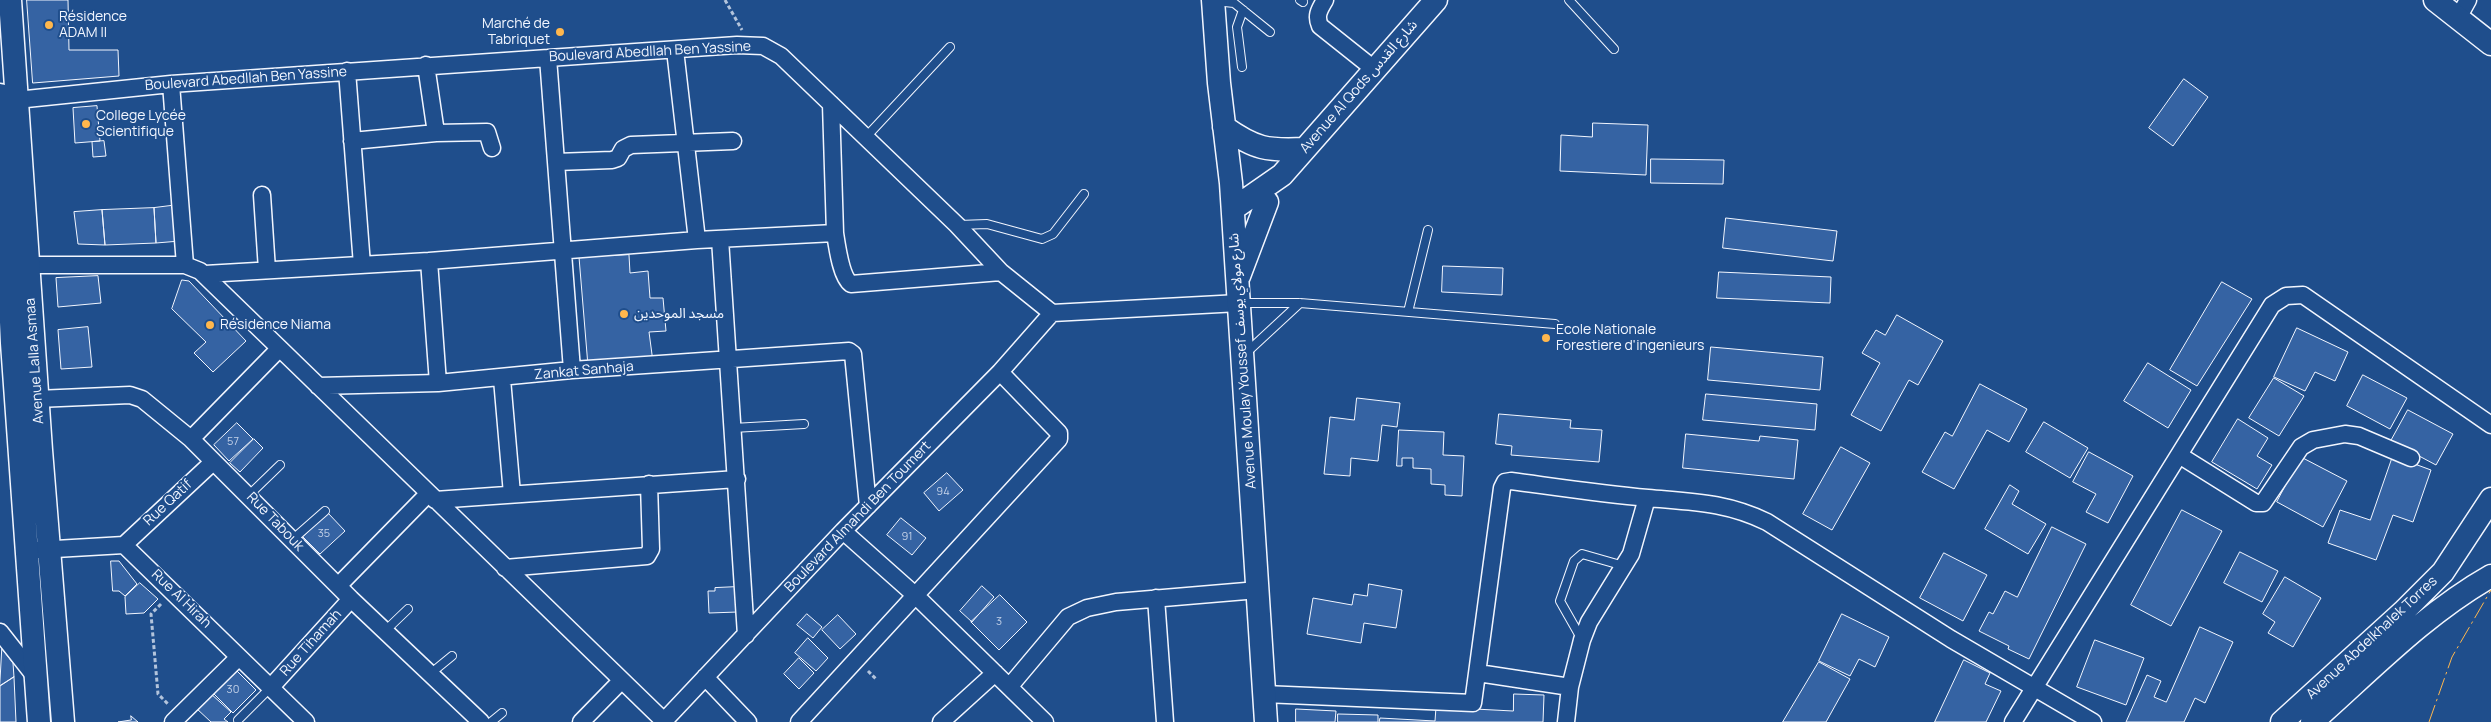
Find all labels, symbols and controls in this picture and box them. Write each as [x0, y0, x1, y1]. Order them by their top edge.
place label: Résidence ADAM II [59, 9, 127, 41]
place label: Marché de Tabriquet [482, 16, 550, 48]
street label: Avenue Al Qods شارع القدس [1297, 17, 1421, 157]
marker: Résidence ADAM II [43, 19, 55, 31]
marker: Marché de Tabriquet [554, 26, 566, 38]
street label: Boulevard Abedllah Ben Yassine [548, 38, 752, 66]
street label: Boulevard Abedllah Ben Yassine [144, 64, 348, 94]
place label: College Lycée Scientifique [96, 108, 186, 140]
marker: College Lycée Scientifique [80, 118, 92, 130]
street label: Avenue Moulay Youssef شارع مولاي يوسف [1226, 232, 1260, 490]
street label: Avenue Lalla Asmaa [22, 297, 48, 425]
place label: مسجد الموحدين [634, 306, 724, 322]
marker: مسجد الموحدين [618, 308, 630, 320]
place label: Résidence Niama [220, 317, 331, 333]
marker: Résidence Niama [204, 319, 216, 331]
place label: Ecole Nationale Forestiere d'ingenieurs [1556, 322, 1704, 354]
marker: Ecole Nationale Forestiere d'ingenieurs [1540, 332, 1552, 344]
street label: Zankat Sanhaja [533, 358, 635, 384]
house number: 57 [227, 435, 239, 449]
street label: Boulevard Almahdi Ben Toumert [781, 438, 935, 596]
street label: Rue Qatif [140, 476, 196, 530]
house number: 94 [936, 485, 950, 499]
street label: Rue Tabouk [243, 489, 307, 555]
house number: 35 [318, 527, 330, 541]
house number: 91 [901, 530, 913, 544]
street label: Rue Al Hirah [148, 566, 214, 632]
street label: Avenue Abdelkhalek Torres [2303, 573, 2441, 703]
street label: Rue Tihamah [277, 606, 345, 680]
house number: 3 [996, 615, 1002, 629]
house number: 30 [227, 683, 239, 697]

